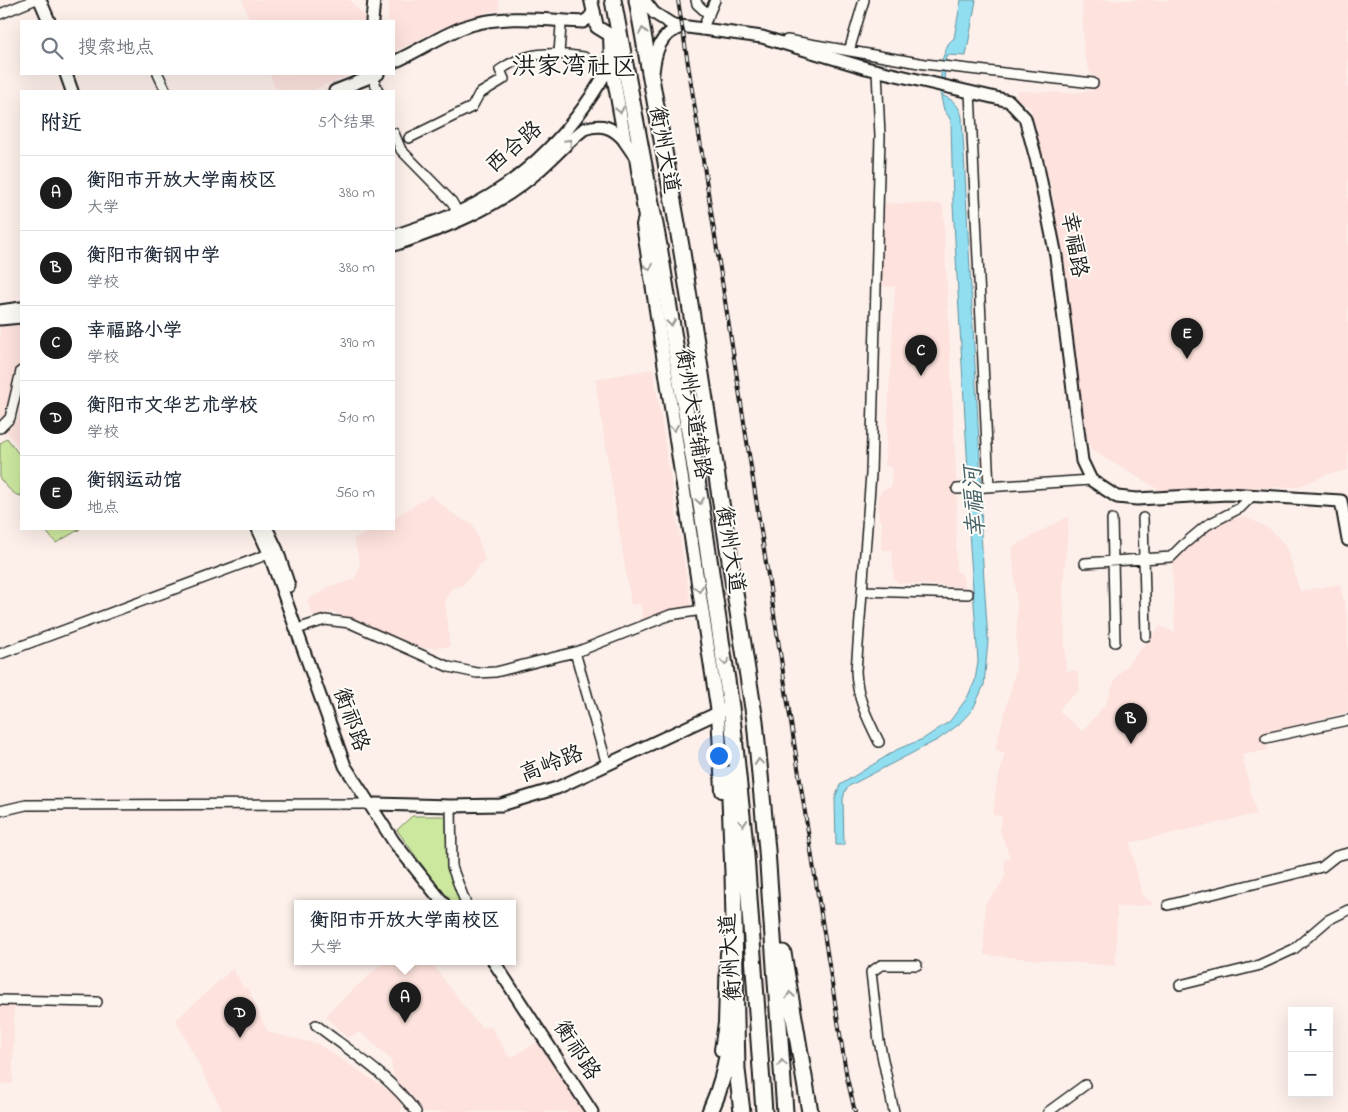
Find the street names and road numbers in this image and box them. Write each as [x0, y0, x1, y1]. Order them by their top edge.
street label: 衡州大道 [640, 104, 686, 196]
street label: 西合路 [480, 114, 550, 182]
street label: 幸福路 [1052, 210, 1094, 280]
street label: 衡州大道辅路 [666, 346, 718, 482]
street label: 衡州大道 [706, 504, 752, 596]
street label: 衡祁路 [324, 684, 376, 756]
street label: 高岭路 [515, 738, 589, 792]
street label: 衡州大道 [713, 912, 751, 1002]
street label: 衡祁路 [545, 1015, 607, 1087]

